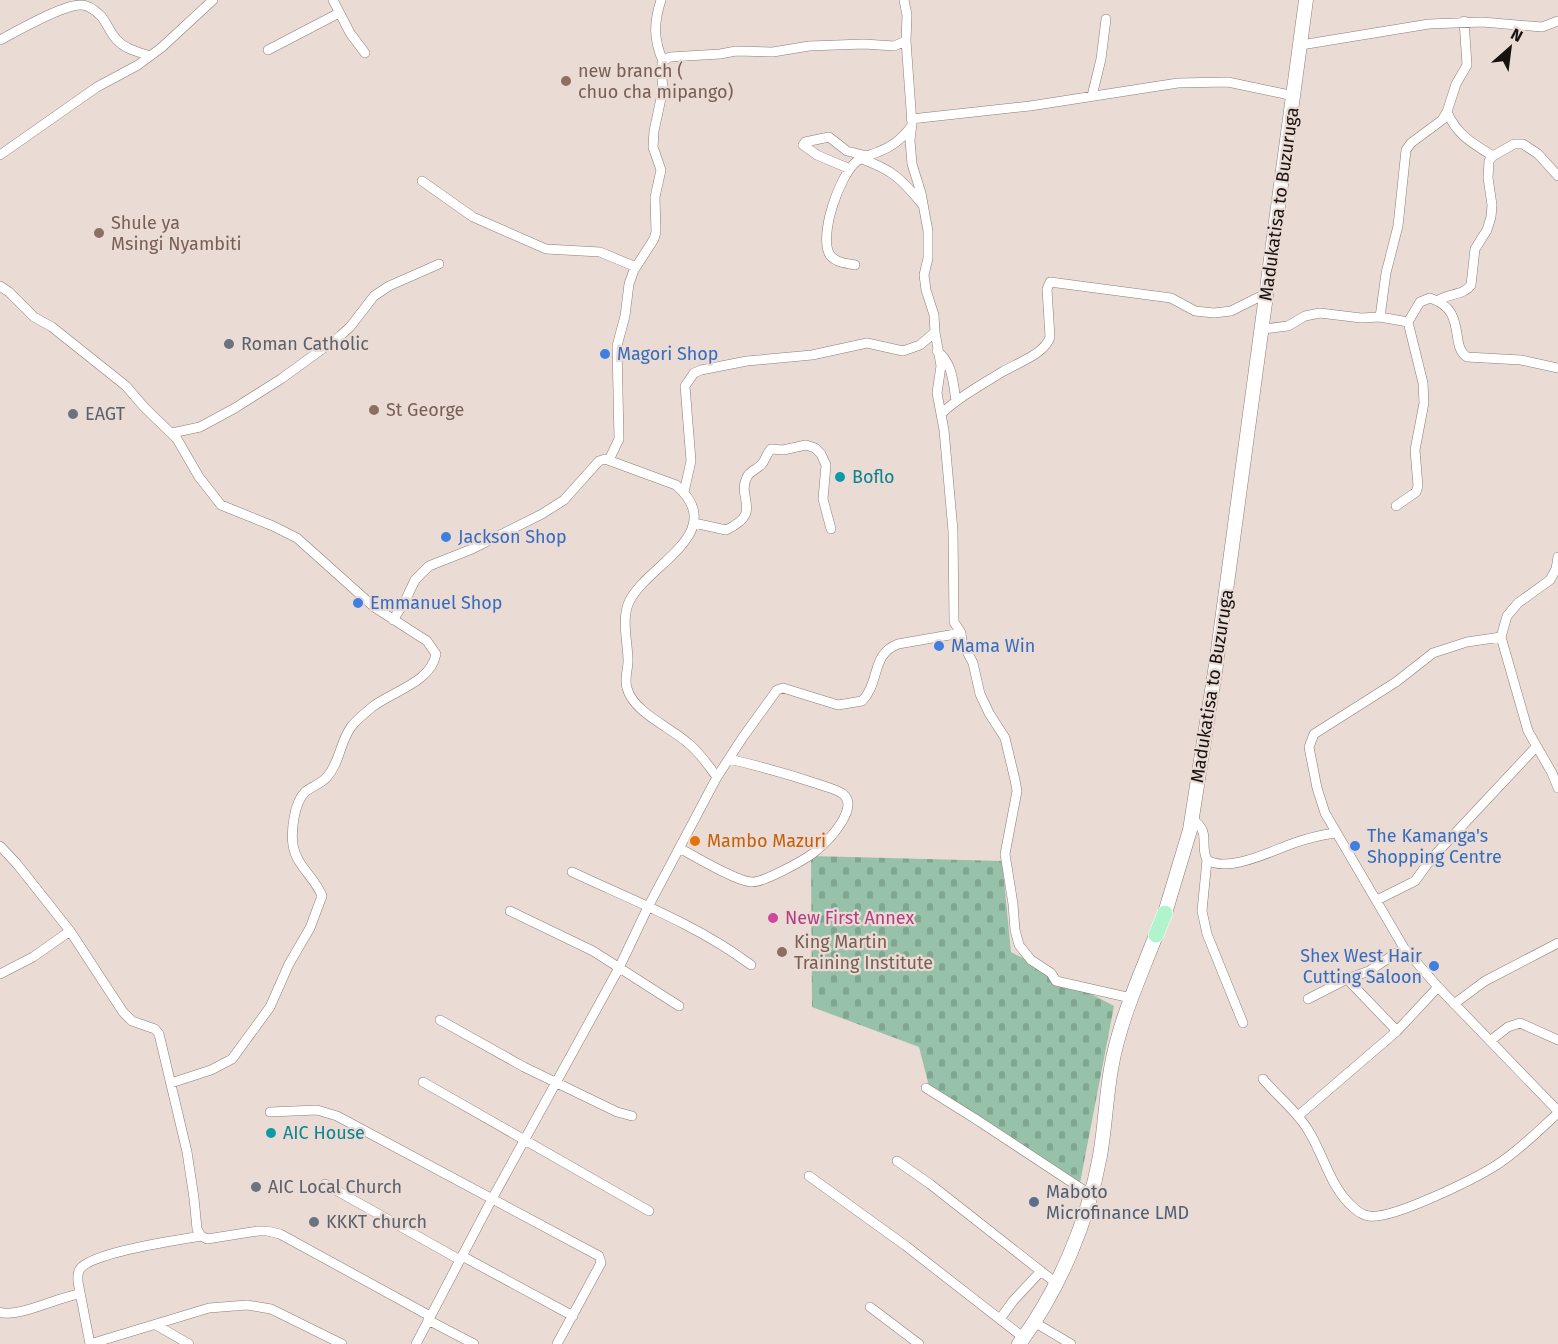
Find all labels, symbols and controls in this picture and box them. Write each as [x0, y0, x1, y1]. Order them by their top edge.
north arrow [1480, 18, 1540, 78]
text: N [1508, 24, 1526, 46]
place label: new branch ( chuo cha mipango) [578, 60, 734, 103]
marker: new branch ( chuo cha mipango) [559, 74, 573, 88]
street label: Madukatisa to Buzuruga [1255, 106, 1303, 302]
place label: Shule ya Msingi Nyambiti [111, 212, 242, 255]
marker: Shule ya Msingi Nyambiti [92, 226, 106, 240]
place label: Roman Catholic [241, 333, 369, 355]
marker: Roman Catholic [222, 337, 236, 351]
place label: Magori Shop [617, 343, 719, 365]
marker: Magori Shop [598, 347, 612, 361]
place label: St George [386, 399, 464, 421]
place label: EAGT [85, 403, 126, 425]
marker: St George [367, 403, 381, 417]
marker: EAGT [66, 407, 80, 421]
place label: Boflo [852, 466, 895, 488]
marker: Boflo [833, 470, 847, 484]
place label: Jackson Shop [458, 526, 567, 548]
marker: Jackson Shop [439, 530, 453, 544]
street label: Madukatisa to Buzuruga [1186, 588, 1238, 784]
place label: Emmanuel Shop [370, 592, 503, 614]
marker: Emmanuel Shop [351, 596, 365, 610]
place label: Mama Win [951, 635, 1035, 657]
marker: Mama Win [932, 639, 946, 653]
place label: The Kamanga's Shopping Centre [1367, 825, 1502, 868]
place label: Mambo Mazuri [707, 830, 826, 852]
marker: Mambo Mazuri [688, 834, 702, 848]
marker: The Kamanga's Shopping Centre [1348, 839, 1362, 853]
place label: New First Annex [785, 907, 914, 929]
marker: New First Annex [766, 911, 780, 925]
place label: King Martin Training Institute [794, 931, 933, 974]
marker: King Martin Training Institute [775, 945, 789, 959]
place label: Shex West Hair Cutting Saloon [1300, 945, 1422, 988]
marker: Shex West Hair Cutting Saloon [1427, 959, 1441, 973]
place label: AIC House [283, 1122, 365, 1144]
marker: AIC House [264, 1126, 278, 1140]
place label: AIC Local Church [268, 1176, 402, 1198]
marker: AIC Local Church [249, 1180, 263, 1194]
place label: Maboto Microfinance LMD [1046, 1181, 1189, 1224]
marker: Maboto Microfinance LMD [1027, 1195, 1041, 1209]
place label: KKKT church [326, 1211, 427, 1233]
marker: KKKT church [307, 1215, 321, 1229]

